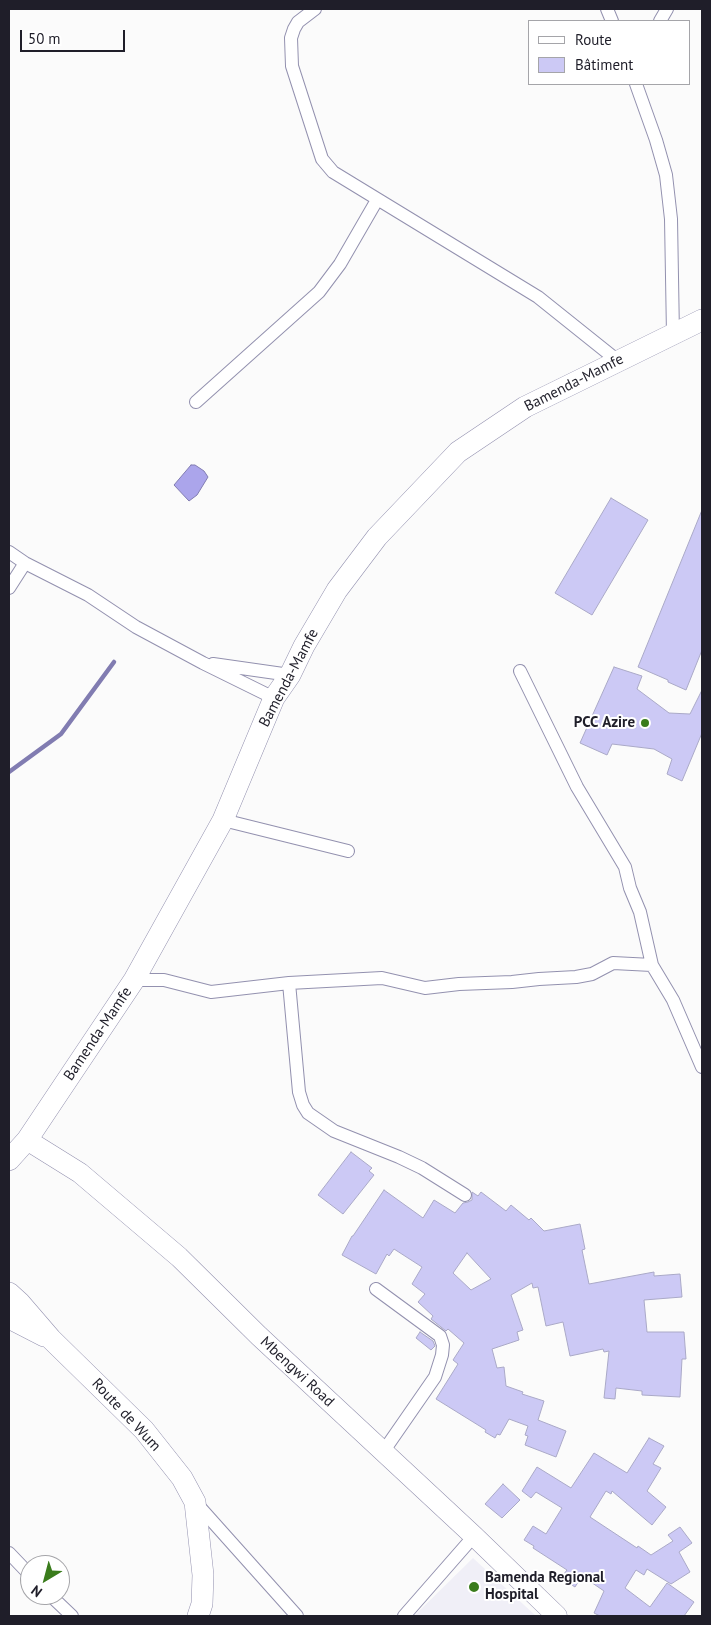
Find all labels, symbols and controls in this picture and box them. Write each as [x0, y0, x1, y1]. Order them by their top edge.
scale bar [22, 20, 128, 52]
legend [528, 20, 691, 85]
text: 50 m [28, 29, 61, 48]
text: Route [575, 30, 612, 49]
text: Bâtiment [575, 55, 633, 74]
street label: Bamenda-Mamfe [521, 350, 627, 416]
street label: Bamenda-Mamfe [256, 626, 322, 730]
place label: PCC Azire [574, 714, 635, 732]
marker: PCC Azire [639, 717, 651, 729]
street label: Bamenda-Mamfe [60, 984, 136, 1084]
street label: Mbengwi Road [256, 1333, 338, 1411]
street label: Route de Wum [88, 1375, 164, 1455]
north arrow [20, 1555, 70, 1605]
place label: Bamenda Regional Hospital [485, 1569, 605, 1604]
marker: Bamenda Regional Hospital [467, 1580, 481, 1594]
text: N [27, 1581, 46, 1601]

